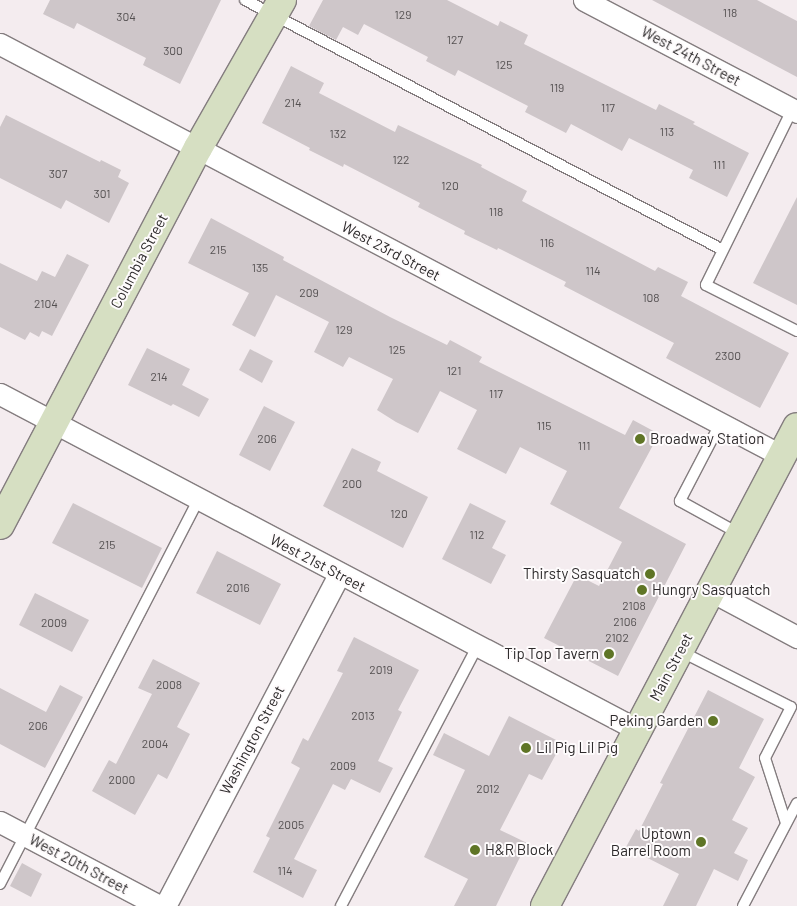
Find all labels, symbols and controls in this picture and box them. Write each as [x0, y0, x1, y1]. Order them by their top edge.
house number: 118 [723, 6, 737, 20]
house number: 129 [395, 8, 411, 22]
house number: 304 [116, 10, 136, 24]
street label: West 24th Street [638, 22, 744, 90]
house number: 127 [447, 33, 463, 47]
house number: 300 [163, 44, 183, 58]
house number: 125 [496, 58, 512, 72]
house number: 119 [550, 81, 564, 95]
house number: 214 [284, 96, 302, 110]
house number: 117 [601, 101, 615, 115]
house number: 113 [660, 125, 674, 139]
house number: 132 [330, 127, 346, 141]
house number: 122 [392, 153, 410, 167]
house number: 111 [713, 158, 725, 172]
house number: 307 [49, 167, 67, 181]
house number: 120 [441, 179, 459, 193]
house number: 301 [94, 187, 110, 201]
house number: 118 [489, 205, 503, 219]
street label: Columbia Street [106, 211, 172, 311]
street label: West 23rd Street [339, 217, 443, 285]
house number: 116 [540, 236, 554, 250]
house number: 215 [210, 243, 226, 257]
house number: 135 [252, 261, 268, 275]
house number: 114 [585, 264, 601, 278]
house number: 209 [299, 286, 319, 300]
house number: 108 [642, 291, 660, 305]
house number: 2104 [34, 297, 58, 311]
house number: 129 [336, 323, 352, 337]
house number: 125 [389, 343, 405, 357]
house number: 2300 [715, 349, 741, 363]
house number: 121 [447, 364, 461, 378]
house number: 214 [150, 370, 168, 384]
house number: 117 [489, 387, 503, 401]
house number: 115 [537, 419, 551, 433]
place label: Broadway Station [650, 430, 764, 448]
house number: 206 [257, 432, 277, 446]
marker: Broadway Station [634, 433, 646, 445]
house number: 111 [578, 439, 590, 453]
house number: 200 [342, 477, 362, 491]
house number: 120 [390, 507, 408, 521]
house number: 112 [470, 528, 484, 542]
street label: West 21st Street [267, 530, 369, 596]
house number: 215 [99, 538, 115, 552]
place label: Thirsty Sasquatch [523, 565, 640, 583]
marker: Thirsty Sasquatch [644, 568, 656, 580]
house number: 2016 [226, 581, 250, 595]
place label: Hungry Sasquatch [652, 581, 770, 599]
marker: Hungry Sasquatch [636, 584, 648, 596]
house number: 2108 [622, 599, 646, 613]
house number: 2106 [613, 615, 637, 629]
house number: 2009 [41, 616, 67, 630]
street label: Main Street [646, 630, 696, 704]
house number: 2102 [605, 631, 629, 645]
place label: Tip Top Tavern [504, 645, 599, 663]
marker: Tip Top Tavern [603, 648, 615, 660]
house number: 2019 [369, 663, 393, 677]
house number: 2008 [156, 678, 182, 692]
street label: Washington Street [216, 682, 288, 798]
house number: 2013 [351, 709, 375, 723]
place label: Peking Garden [610, 712, 703, 730]
marker: Peking Garden [707, 715, 719, 727]
house number: 206 [28, 719, 48, 733]
house number: 2004 [142, 737, 168, 751]
place label: Lil Pig Lil Pig [536, 739, 618, 757]
marker: Lil Pig Lil Pig [520, 742, 532, 754]
house number: 2009 [330, 759, 356, 773]
house number: 2000 [109, 773, 135, 787]
house number: 2012 [476, 782, 500, 796]
house number: 2005 [278, 818, 304, 832]
place label: Uptown Barrel Room [611, 824, 691, 859]
street label: West 20th Street [26, 830, 132, 898]
marker: Uptown Barrel Room [695, 836, 707, 848]
place label: H&R Block [485, 841, 553, 859]
marker: H&R Block [469, 844, 481, 856]
house number: 114 [277, 864, 293, 878]

